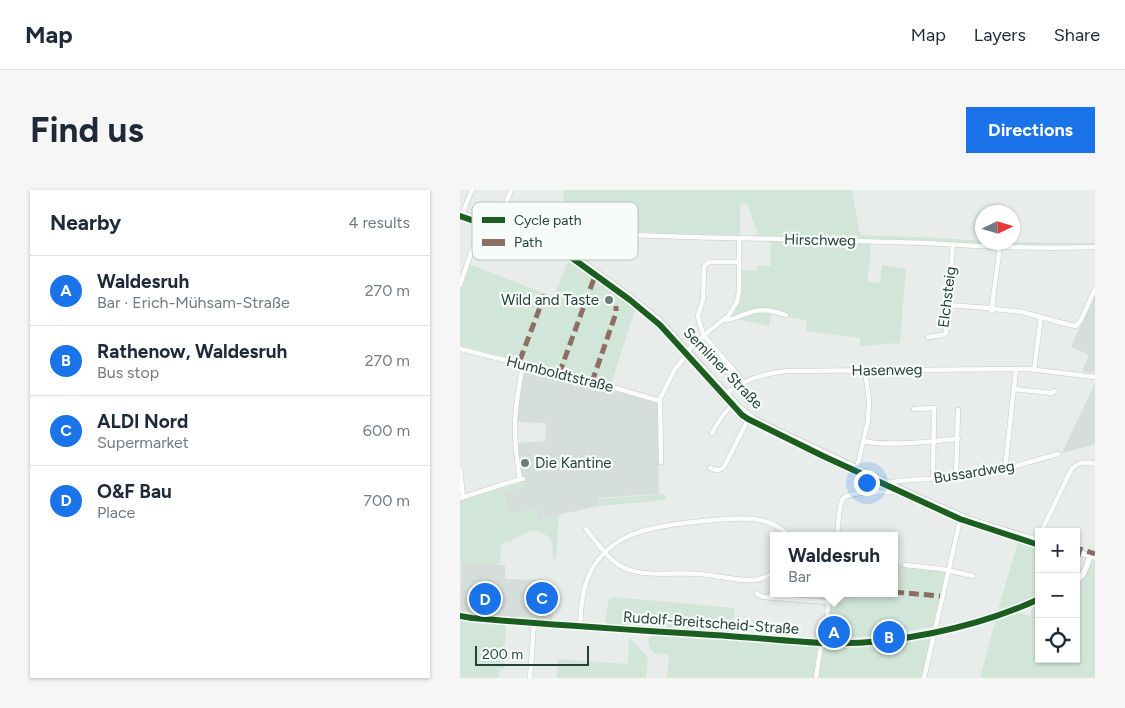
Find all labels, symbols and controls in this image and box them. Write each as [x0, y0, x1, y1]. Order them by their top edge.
text: Map [25, 20, 73, 49]
text: Map [911, 24, 946, 46]
text: Layers [974, 24, 1026, 46]
text: Share [1054, 24, 1100, 46]
button: Directions [966, 107, 1095, 153]
text: Find us [30, 109, 144, 151]
legend [472, 202, 638, 260]
north arrow [975, 205, 1020, 250]
text: Nearby [50, 210, 121, 235]
text: Cycle path [514, 212, 582, 229]
text: 4 results [349, 213, 410, 232]
street label: Hirschweg [784, 230, 856, 250]
text: Path [514, 234, 542, 251]
street label: Elchsteig [934, 265, 960, 329]
text: Waldesruh [97, 270, 189, 293]
text: A [60, 281, 72, 300]
text: 270 m [365, 281, 410, 300]
place label: Wild and Taste [501, 291, 599, 309]
text: Bar · Erich-Mühsam-Straße [97, 293, 290, 312]
marker: Wild and Taste [603, 294, 615, 306]
street label: Semliner Straße [680, 323, 766, 413]
text: Rathenow, Waldesruh [97, 340, 287, 363]
text: B [61, 351, 71, 370]
text: 270 m [365, 351, 410, 370]
street label: Humboldtstraße [505, 352, 615, 396]
street label: Hasenweg [851, 360, 923, 380]
text: Bus stop [97, 363, 159, 382]
text: ALDI Nord [97, 410, 188, 433]
text: C [60, 421, 72, 440]
text: 600 m [363, 421, 410, 440]
text: Supermarket [97, 433, 189, 452]
place label: Die Kantine [535, 454, 611, 472]
marker: Die Kantine [519, 457, 531, 469]
street label: Bussardweg [932, 457, 1016, 487]
your location [854, 470, 880, 496]
text: O&F Bau [97, 480, 172, 503]
text: D [60, 491, 72, 510]
text: 700 m [363, 491, 410, 510]
text: Place [97, 503, 135, 522]
map controls [1035, 528, 1080, 663]
button: + [1035, 528, 1080, 573]
popup [770, 532, 898, 597]
text: Waldesruh [788, 544, 880, 567]
text: Bar [788, 567, 811, 586]
button: − [1035, 573, 1080, 618]
pin: C [526, 579, 558, 617]
pin: D [469, 580, 501, 618]
street label: Rudolf-Breitscheid-Straße [622, 608, 800, 638]
pin: A [818, 613, 850, 651]
pin: B [873, 618, 905, 656]
button: locate [1035, 618, 1080, 663]
scale bar [475, 643, 589, 666]
text: 200 m [482, 646, 523, 663]

